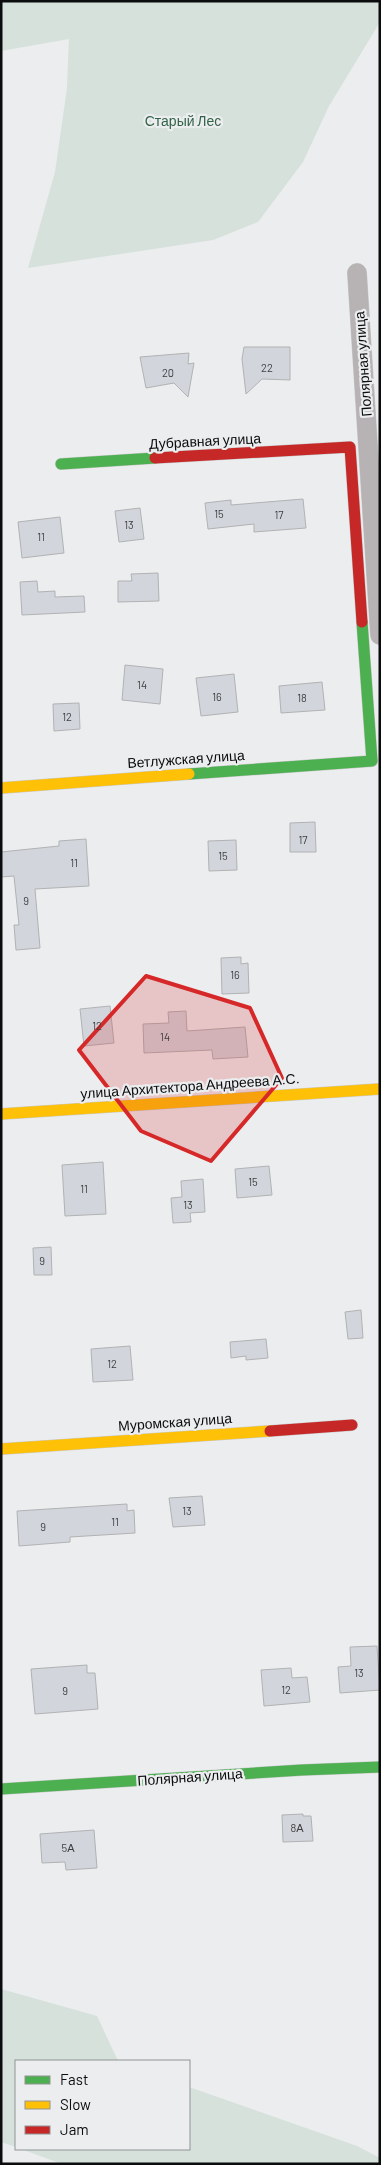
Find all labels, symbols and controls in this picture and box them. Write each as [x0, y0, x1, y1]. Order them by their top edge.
park label: Старый Лес [145, 112, 221, 129]
street label: Полярная улица [350, 311, 375, 417]
house number: 22 [261, 361, 273, 374]
house number: 20 [162, 366, 174, 379]
street label: Дубравная улица [148, 429, 262, 452]
house number: 15 [214, 507, 224, 520]
house number: 17 [274, 508, 284, 521]
house number: 13 [124, 518, 134, 531]
house number: 11 [37, 530, 45, 543]
house number: 14 [137, 678, 147, 691]
house number: 16 [212, 690, 222, 703]
house number: 18 [297, 691, 307, 704]
house number: 12 [62, 710, 72, 723]
street label: Ветлужская улица [127, 746, 245, 771]
house number: 17 [298, 833, 308, 846]
house number: 15 [218, 849, 228, 862]
house number: 11 [70, 856, 78, 869]
house number: 9 [23, 894, 29, 907]
house number: 16 [230, 968, 240, 981]
house number: 12 [92, 1019, 102, 1032]
house number: 14 [160, 1030, 170, 1043]
street label: улица Архитектора Андреева А.С. [80, 1069, 300, 1102]
house number: 15 [248, 1175, 258, 1188]
house number: 11 [80, 1182, 88, 1195]
house number: 13 [183, 1198, 193, 1211]
house number: 9 [39, 1254, 45, 1267]
house number: 12 [107, 1357, 117, 1370]
street label: Муромская улица [118, 1409, 233, 1434]
house number: 13 [182, 1504, 192, 1517]
house number: 11 [111, 1515, 119, 1528]
house number: 9 [40, 1520, 46, 1533]
house number: 13 [354, 1666, 364, 1679]
house number: 12 [281, 1683, 291, 1696]
house number: 9 [62, 1684, 68, 1697]
street label: Полярная улица [137, 1764, 243, 1789]
house number: 8А [290, 1821, 304, 1834]
house number: 5А [62, 1841, 75, 1854]
legend [15, 2060, 190, 2150]
text: Fast [60, 2070, 88, 2088]
text: Slow [60, 2095, 91, 2113]
text: Jam [60, 2120, 89, 2138]

